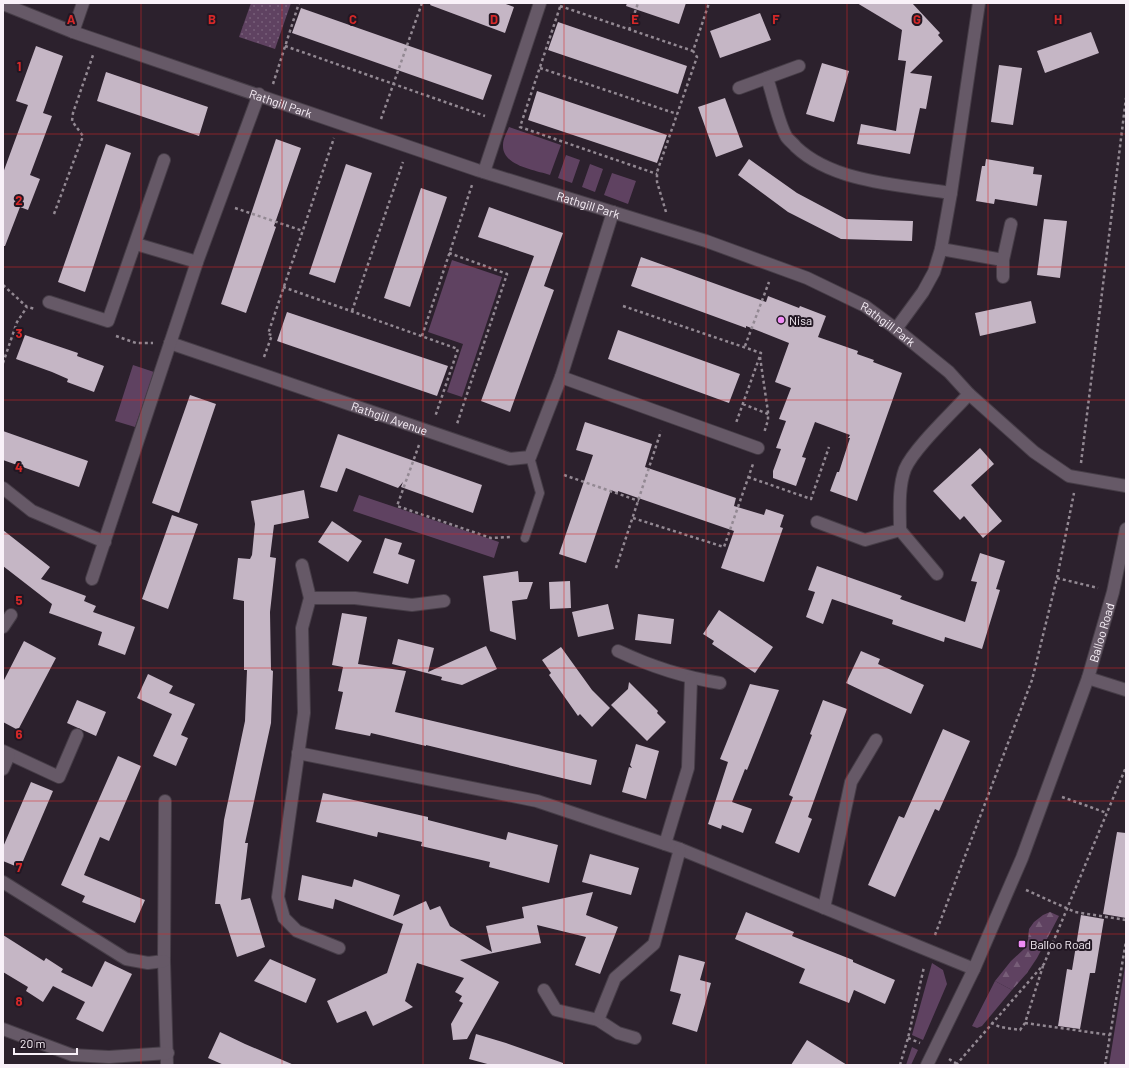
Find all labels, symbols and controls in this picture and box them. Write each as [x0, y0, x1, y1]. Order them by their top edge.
text: A [67, 11, 76, 27]
text: B [208, 11, 216, 27]
text: C [349, 11, 357, 27]
text: D [490, 11, 498, 27]
text: E [631, 11, 639, 27]
text: F [772, 11, 780, 27]
text: G [913, 11, 921, 27]
text: H [1054, 11, 1062, 27]
text: 1 [17, 58, 21, 74]
street label: Rathgill Park [248, 86, 314, 120]
street label: Rathgill Park [555, 188, 622, 221]
text: 2 [15, 192, 23, 208]
street label: Rathgill Park [859, 298, 918, 349]
place label: Nisa [789, 313, 812, 327]
marker: Nisa [776, 315, 786, 325]
text: 3 [15, 325, 23, 341]
street label: Rathgill Avenue [350, 398, 430, 437]
text: 4 [15, 459, 23, 475]
text: 5 [15, 592, 23, 608]
street label: Balloo Road [1086, 601, 1117, 664]
text: 6 [16, 726, 23, 742]
text: 7 [16, 859, 23, 875]
place label: Balloo Road [1030, 937, 1091, 951]
marker: Balloo Road [1017, 939, 1027, 949]
text: 8 [15, 993, 23, 1009]
scale bar [14, 1030, 77, 1056]
text: 20 m [20, 1036, 46, 1050]

